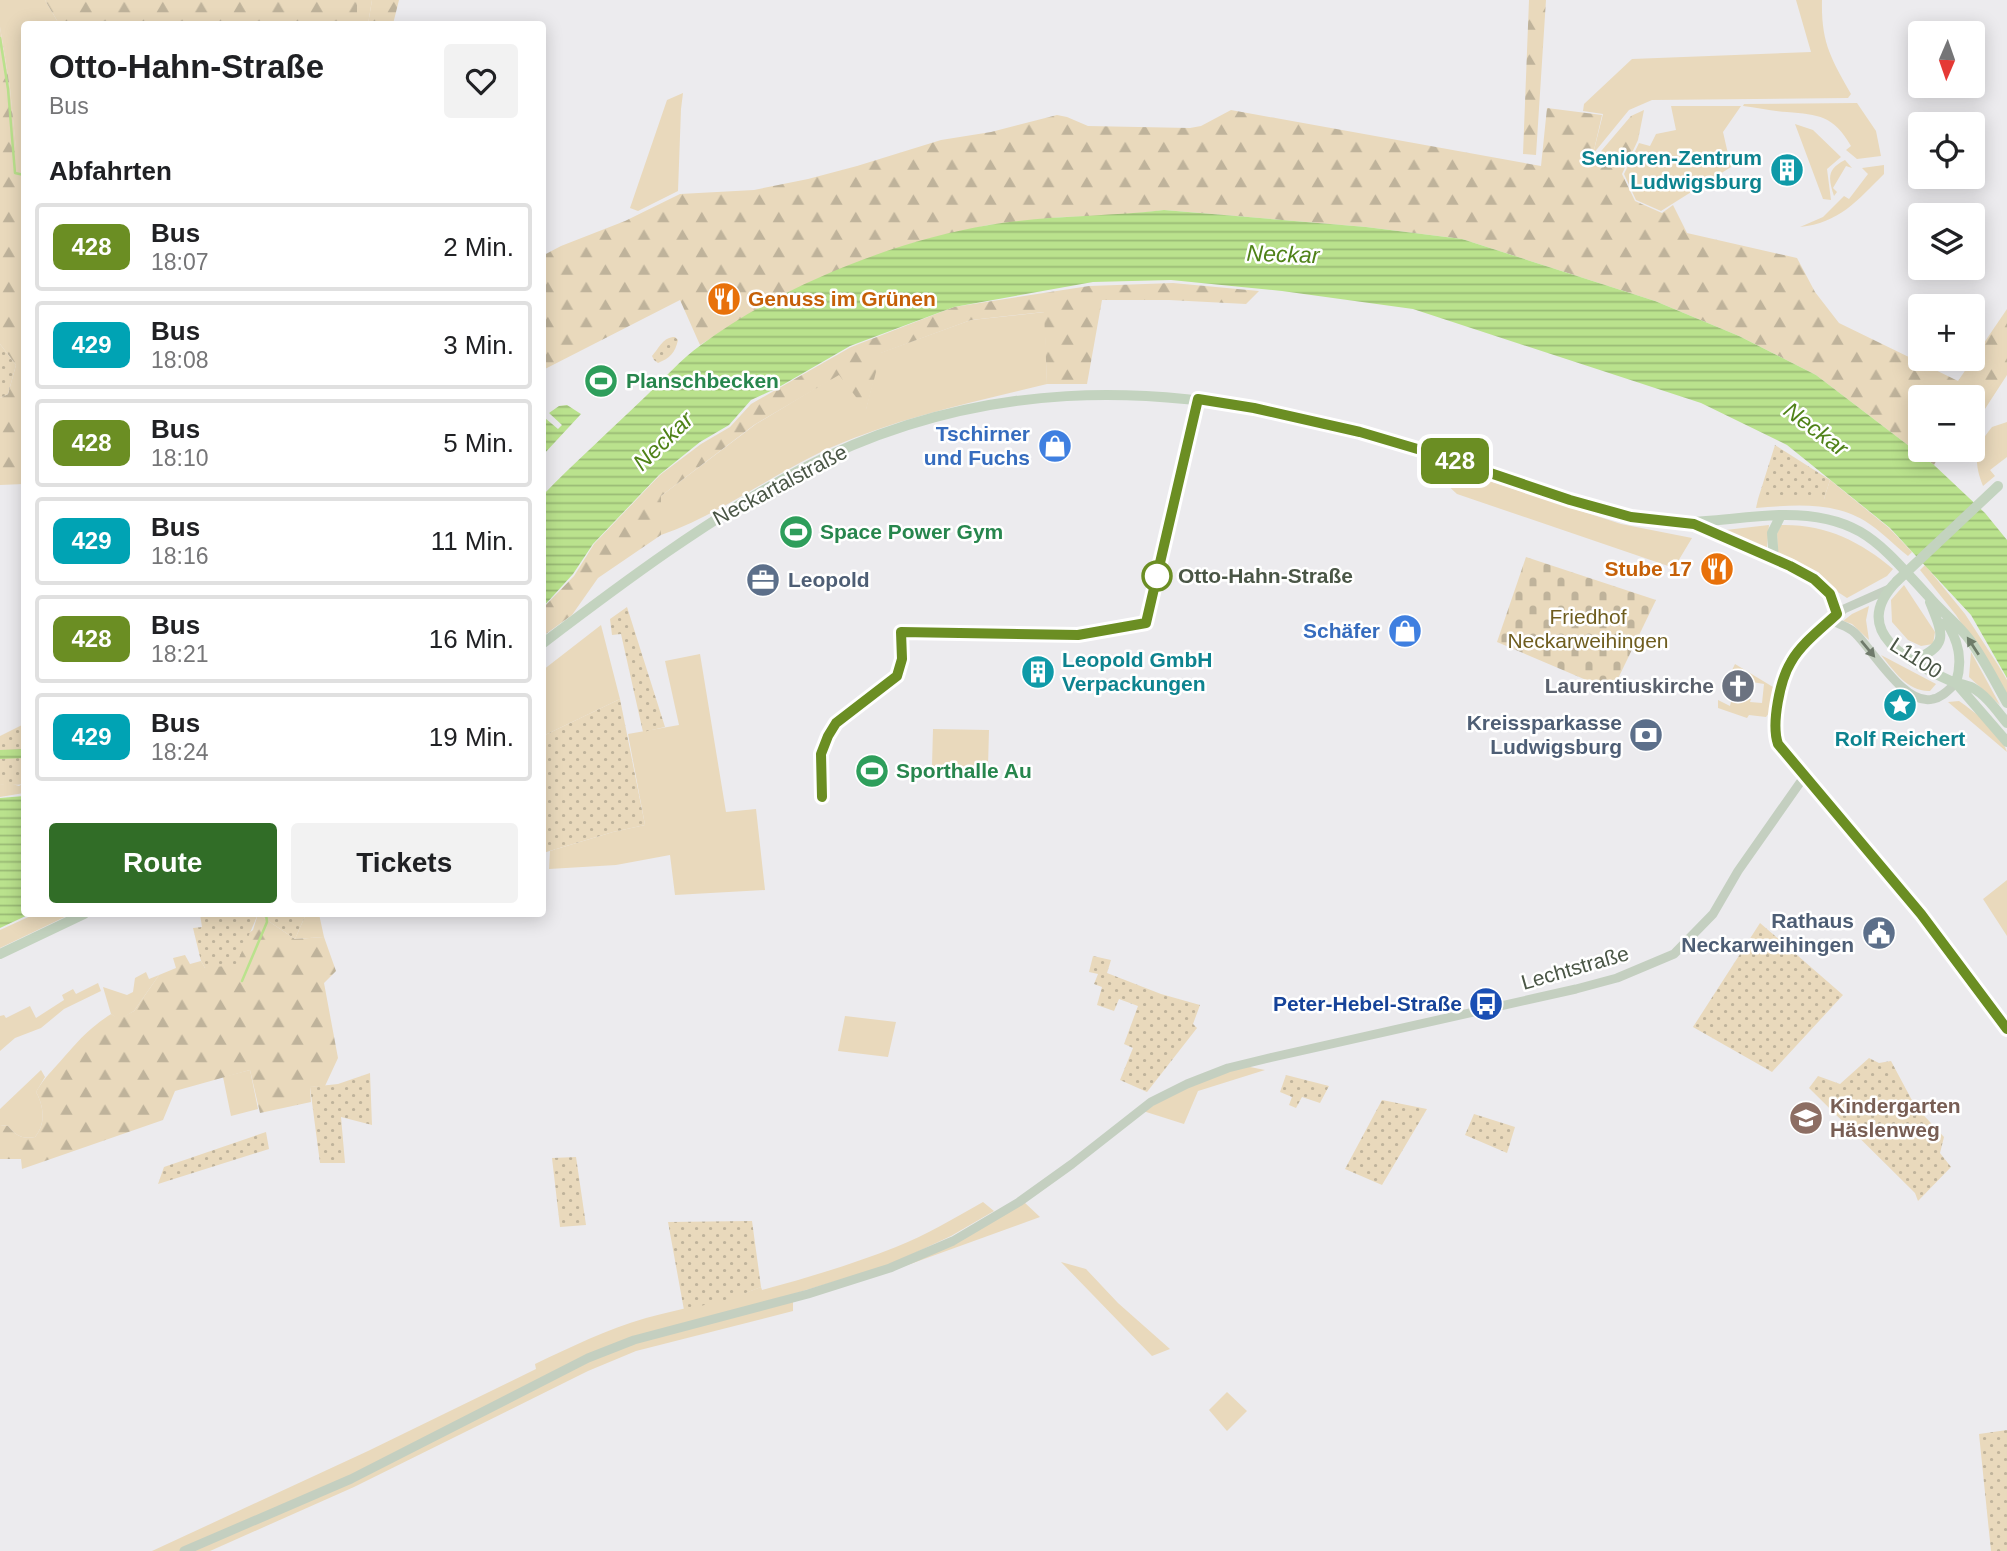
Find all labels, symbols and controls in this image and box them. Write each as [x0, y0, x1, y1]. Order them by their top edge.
north arrow [1908, 21, 1984, 98]
map controls [1908, 21, 1985, 462]
button: heart [444, 44, 518, 118]
text: Otto-Hahn-Straße [49, 48, 324, 85]
text: Bus [49, 93, 89, 119]
button: locate [1908, 112, 1985, 189]
place label: Senioren-Zentrum Ludwigsburg [1581, 146, 1762, 193]
building icon: Senioren-Zentrum Ludwigsburg [1768, 151, 1806, 189]
text: Abfahrten [49, 156, 172, 186]
button: layers [1908, 203, 1985, 280]
text: Bus [151, 218, 200, 248]
text: 2 Min. [443, 232, 514, 262]
text: 428 [71, 233, 112, 260]
water label: Neckar [1246, 240, 1321, 268]
text: 18:07 [151, 249, 209, 275]
restaurant icon: Genuss im Grünen [705, 280, 743, 318]
place label: Genuss im Grünen [748, 287, 936, 310]
button: + [1908, 294, 1985, 371]
text: Bus [151, 316, 200, 346]
text: 3 Min. [443, 330, 514, 360]
text: 429 [71, 331, 112, 358]
text: 18:08 [151, 347, 209, 373]
sports icon: Planschbecken [582, 362, 620, 400]
place label: Planschbecken [626, 369, 779, 392]
button: − [1908, 385, 1985, 462]
water label: Neckar [1779, 397, 1854, 462]
water label: Neckar [628, 405, 699, 476]
text: Bus [151, 414, 200, 444]
place label: Tschirner und Fuchs [924, 422, 1030, 469]
shop icon: Tschirner und Fuchs [1036, 427, 1074, 465]
text: 5 Min. [443, 428, 514, 458]
text: 428 [71, 429, 112, 456]
line badge: 428 [1415, 438, 1495, 484]
street label: Neckartalstraße [709, 440, 851, 530]
text: 18:10 [151, 445, 209, 471]
text: 428 [1435, 447, 1475, 474]
text: Bus [151, 512, 200, 542]
sports icon: Space Power Gym [777, 513, 815, 551]
place label: Space Power Gym [820, 520, 1003, 543]
text: 11 Min. [431, 526, 514, 556]
text: 429 [71, 527, 112, 554]
text: 18:16 [151, 543, 209, 569]
restaurant icon: Stube 17 [1698, 550, 1736, 588]
place label: Stube 17 [1604, 557, 1692, 580]
office icon: Leopold [744, 561, 782, 599]
marker: Otto-Hahn-Straße [1142, 561, 1172, 591]
place label: Otto-Hahn-Straße [1178, 564, 1353, 587]
place label: Leopold [788, 568, 870, 591]
park label: Friedhof Neckarweihingen [1507, 605, 1669, 652]
text: Bus [151, 610, 200, 640]
shop icon: Schäfer [1386, 612, 1424, 650]
place label: Schäfer [1303, 619, 1380, 642]
text: 16 Min. [429, 624, 514, 654]
text: 428 [71, 625, 112, 652]
street label: L1100 [1886, 632, 1946, 683]
one-way arrow [1966, 636, 1979, 656]
one-way arrow [1861, 640, 1876, 658]
text: 18:21 [151, 641, 209, 667]
place label: Leopold GmbH Verpackungen [1062, 648, 1213, 695]
building icon: Leopold GmbH Verpackungen [1019, 653, 1057, 691]
church icon: Laurentiuskirche [1719, 667, 1757, 705]
place label: Laurentiuskirche [1545, 674, 1714, 697]
place icon: Rolf Reichert [1881, 686, 1919, 724]
text: Bus [151, 708, 200, 738]
place label: Kreissparkasse Ludwigsburg [1467, 711, 1622, 758]
bank icon: Kreissparkasse Ludwigsburg [1627, 716, 1665, 754]
text: 19 Min. [429, 722, 514, 752]
text: 429 [71, 723, 112, 750]
place label: Rolf Reichert [1835, 727, 1965, 750]
text: 18:24 [151, 739, 209, 765]
sports icon: Sporthalle Au [853, 752, 891, 790]
place label: Sporthalle Au [896, 759, 1032, 782]
button: Route [49, 823, 277, 903]
button: Tickets [291, 823, 518, 903]
place label: Rathaus Neckarweihingen [1681, 909, 1854, 956]
public building icon: Rathaus Neckarweihingen [1860, 914, 1898, 952]
street label: Lechtstraße [1518, 941, 1631, 994]
bus stop icon: Peter-Hebel-Straße [1467, 985, 1505, 1023]
place label: Peter-Hebel-Straße [1273, 992, 1462, 1015]
place label: Kindergarten Häslenweg [1830, 1094, 1961, 1141]
school or university icon: Kindergarten Häslenweg [1787, 1099, 1825, 1137]

